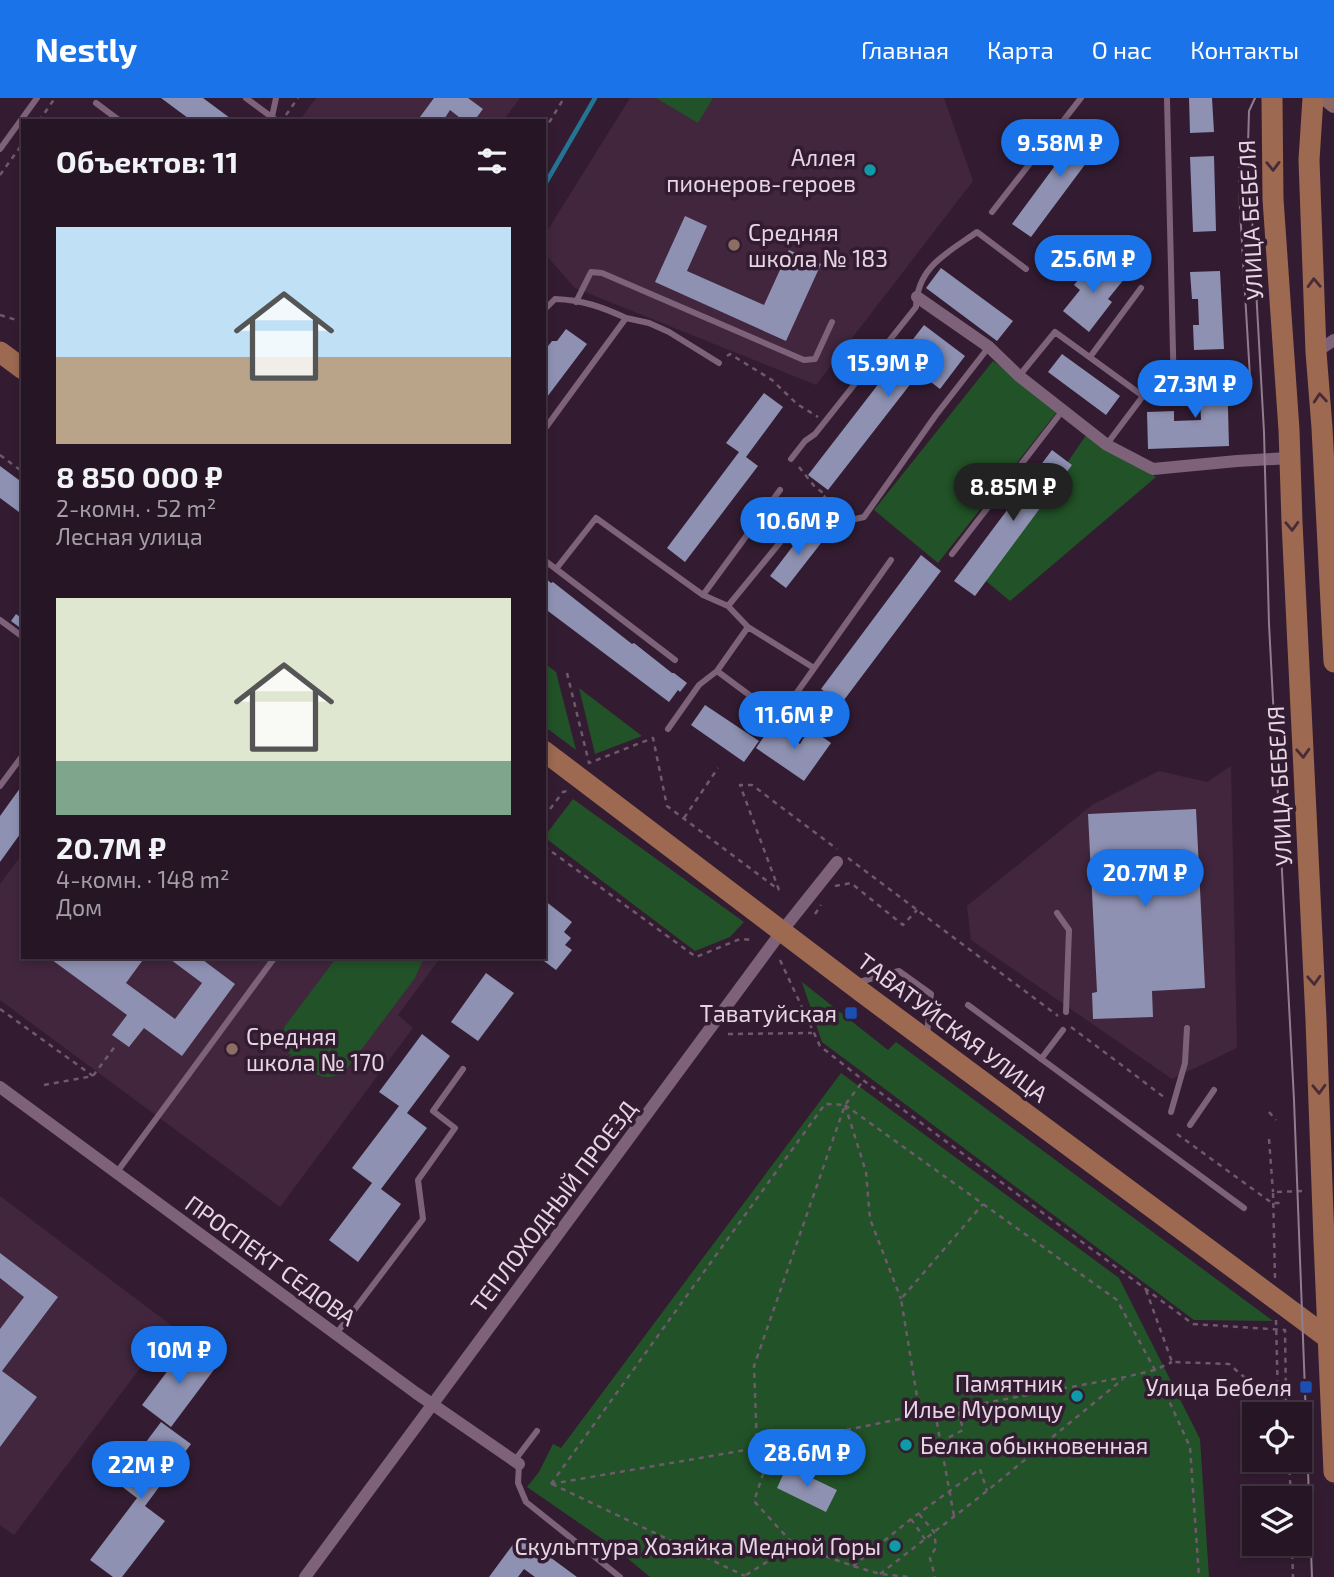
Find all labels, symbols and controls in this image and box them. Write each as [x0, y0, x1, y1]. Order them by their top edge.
text: Nestly [35, 29, 137, 69]
text: Главная [861, 35, 949, 64]
text: Карта [987, 35, 1054, 64]
text: О нас [1092, 35, 1152, 64]
text: Контакты [1190, 35, 1299, 64]
pin: 9.58M ₽ [995, 120, 1125, 179]
text: 9.58M ₽ [1017, 128, 1103, 156]
street label: УЛИЦА БЕБЕЛЯ [1232, 139, 1268, 301]
icon: filters [473, 142, 511, 180]
text: Объектов: 11 [56, 143, 239, 179]
place label: Аллея пионеров-героев [666, 143, 856, 197]
one-way arrow [1265, 161, 1280, 172]
marker: Аллея пионеров-героев [862, 162, 878, 178]
place label: Средняя школа № 183 [748, 218, 888, 272]
pin: 25.6M ₽ [1028, 236, 1158, 295]
marker: Средняя школа № 183 [726, 237, 742, 253]
text: 25.6M ₽ [1051, 244, 1135, 272]
icon: home [221, 273, 347, 399]
one-way arrow [1306, 278, 1321, 289]
pin: 15.9M ₽ [823, 340, 953, 399]
text: 15.9M ₽ [847, 348, 929, 376]
pin: 27.3M ₽ [1130, 360, 1260, 420]
text: 27.3M ₽ [1154, 369, 1236, 397]
one-way arrow [1313, 393, 1328, 404]
text: 8 850 000 ₽ [56, 458, 223, 494]
pin: 8.85M ₽ [948, 464, 1078, 523]
text: 8.85M ₽ [970, 472, 1056, 500]
text: 2-комн. · 52 m² [56, 494, 216, 522]
pin: 10.6M ₽ [733, 498, 863, 557]
text: 10.6M ₽ [756, 506, 840, 534]
one-way arrow [1284, 521, 1299, 532]
text: Лесная улица [56, 522, 203, 550]
icon: home [221, 644, 347, 770]
pin: 11.6M ₽ [729, 692, 859, 751]
text: 11.6M ₽ [755, 700, 833, 728]
street label: УЛИЦА БЕБЕЛЯ [1261, 705, 1297, 867]
one-way arrow [1296, 748, 1311, 759]
text: 20.7M ₽ [56, 829, 166, 865]
pin: 20.7M ₽ [1080, 850, 1210, 909]
text: 20.7M ₽ [1103, 858, 1187, 886]
text: 4-комн. · 148 m² [56, 865, 229, 893]
text: Дом [56, 893, 102, 921]
street label: ТАВАТУЙСКАЯ УЛИЦА [853, 946, 1054, 1108]
one-way arrow [1307, 975, 1322, 986]
place label: Таватуйская [700, 999, 837, 1028]
marker: Таватуйская [843, 1005, 859, 1021]
place label: Средняя школа № 170 [246, 1022, 385, 1076]
marker: Средняя школа № 170 [224, 1041, 240, 1057]
one-way arrow [1311, 1083, 1326, 1094]
street label: ТЕПЛОХОДНЫЙ ПРОЕЗД [464, 1095, 642, 1317]
street label: ПРОСПЕКТ СЕДОВА [180, 1189, 362, 1332]
pin: 10M ₽ [130, 1326, 228, 1386]
text: 10M ₽ [147, 1335, 211, 1363]
place label: Памятник Илье Муромцу [903, 1369, 1063, 1424]
place label: Улица Бебеля [1146, 1373, 1292, 1401]
marker: Улица Бебеля [1298, 1379, 1314, 1395]
marker: Памятник Илье Муромцу [1069, 1388, 1085, 1404]
map controls [1242, 1402, 1312, 1556]
button: locate [1242, 1402, 1312, 1472]
pin: 28.6M ₽ [742, 1430, 872, 1489]
place label: Белка обыкновенная [920, 1431, 1148, 1459]
marker: Белка обыкновенная [898, 1437, 914, 1453]
text: 28.6M ₽ [764, 1438, 850, 1466]
pin: 22M ₽ [92, 1442, 190, 1501]
text: 22M ₽ [108, 1450, 174, 1478]
button: layers [1242, 1486, 1312, 1556]
place label: Скульптура Хозяйка Медной Горы [514, 1532, 881, 1561]
marker: Скульптура Хозяйка Медной Горы [887, 1538, 903, 1554]

